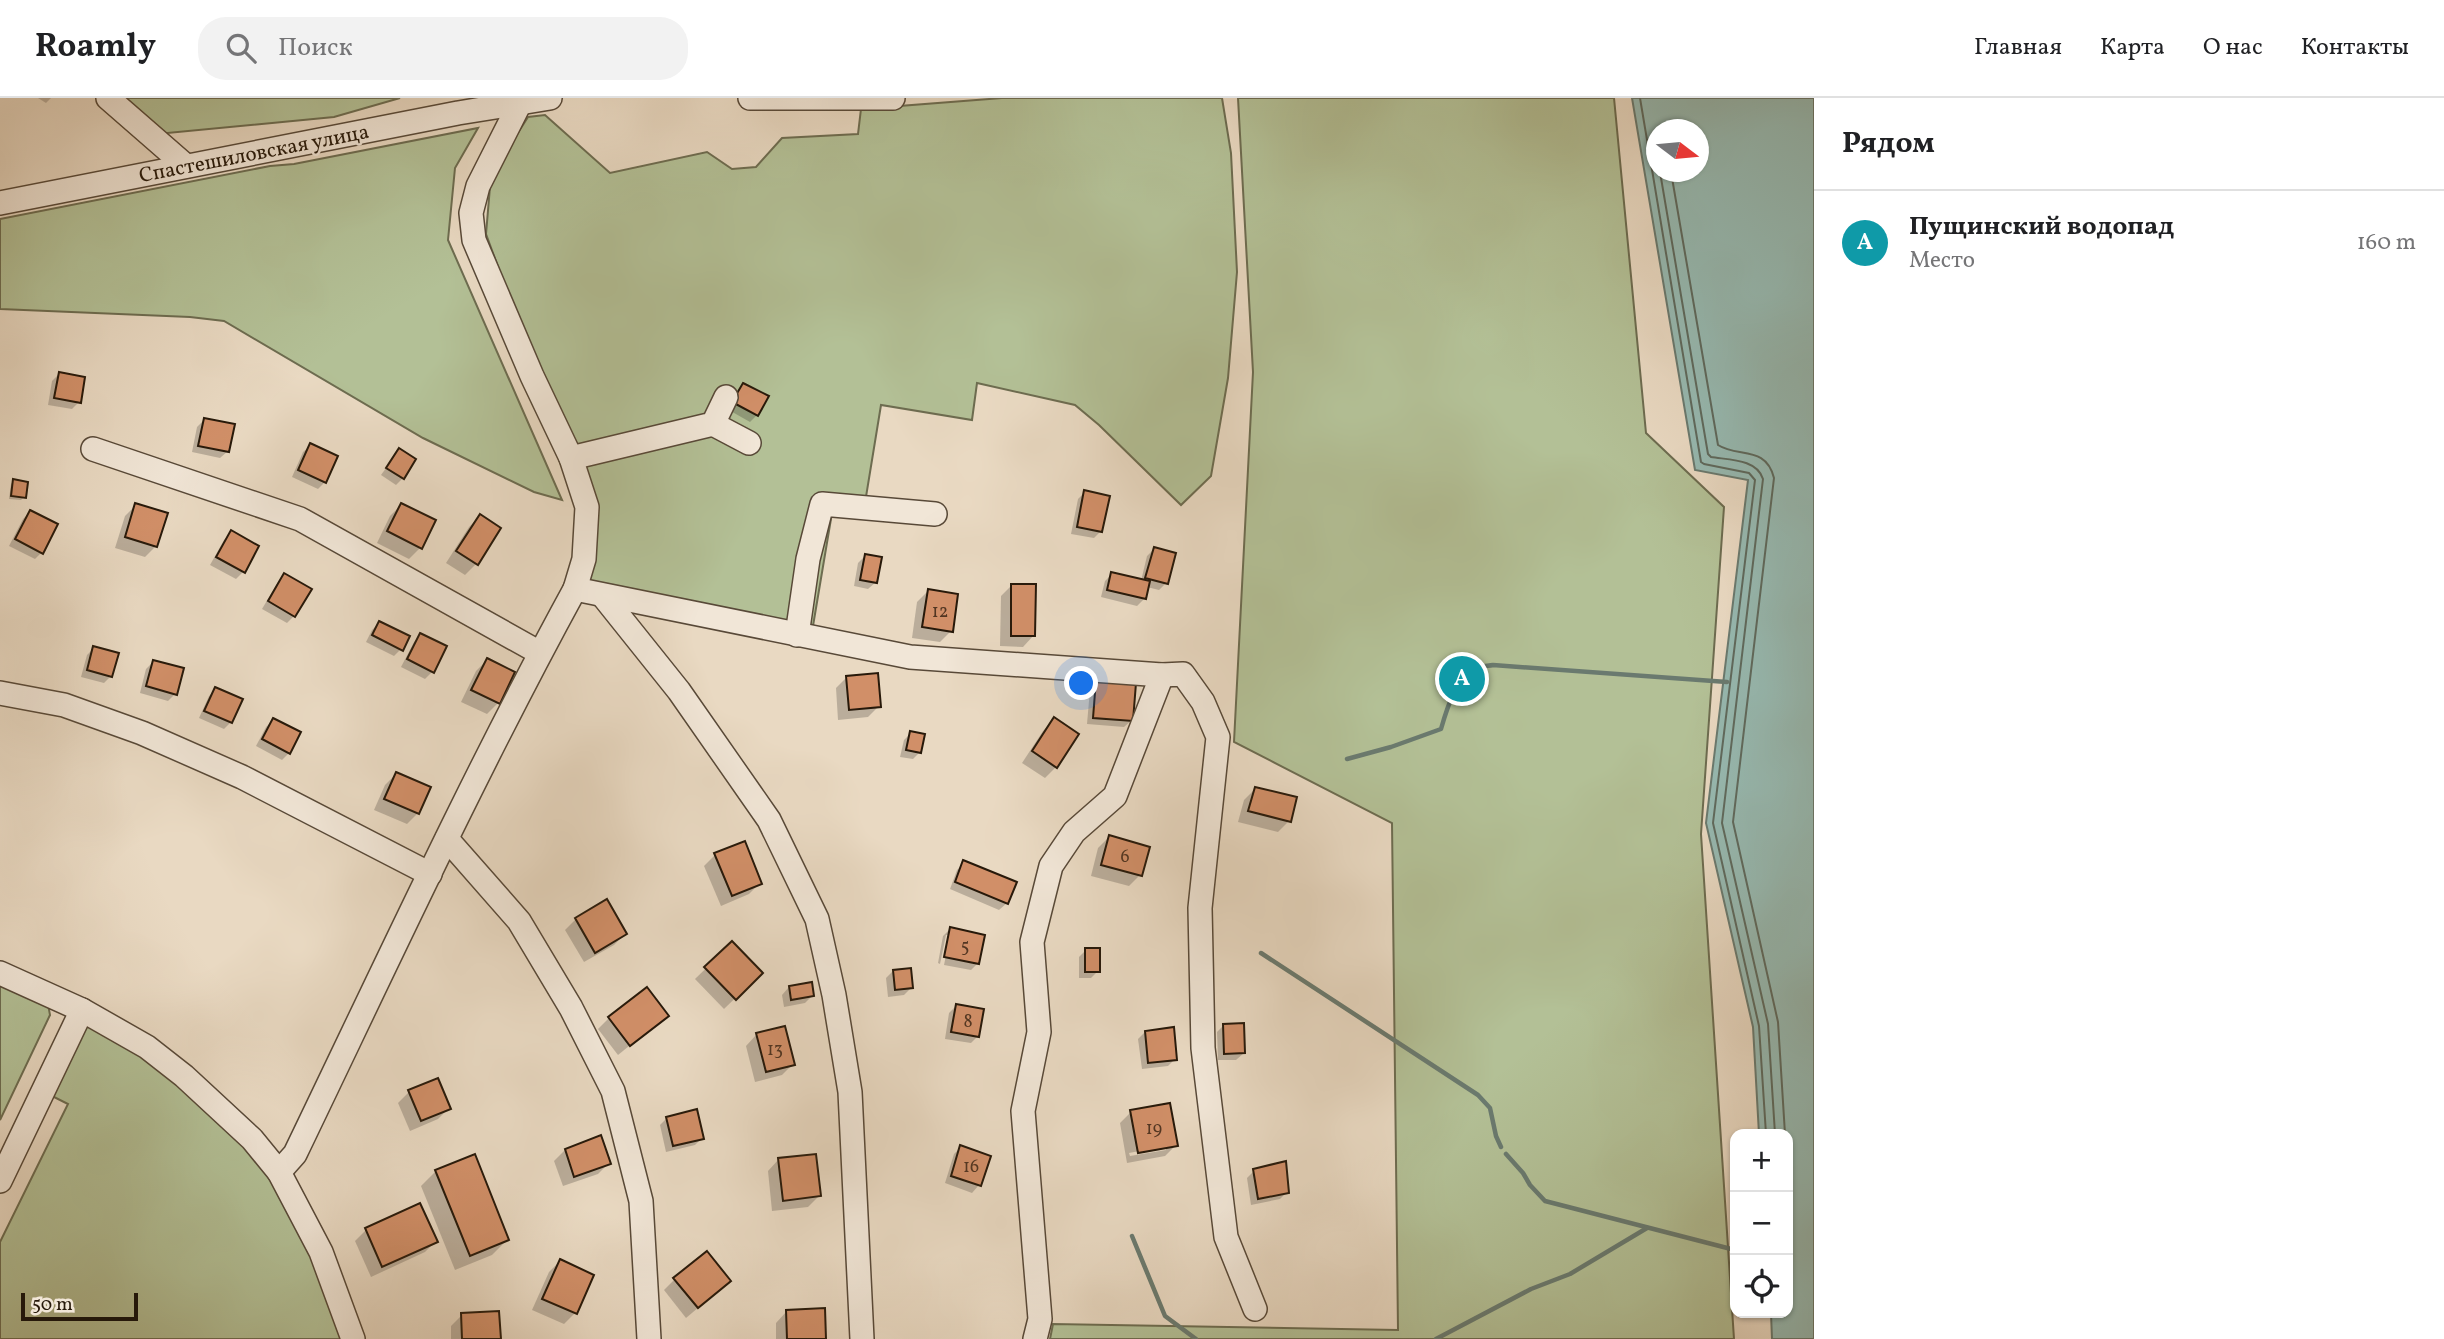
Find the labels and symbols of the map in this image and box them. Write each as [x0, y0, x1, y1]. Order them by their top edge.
street label: Спастешиловская улица [137, 118, 372, 191]
north arrow [1646, 119, 1709, 182]
house number: 12 [932, 600, 948, 625]
pin: A [1439, 653, 1485, 705]
your location [1064, 666, 1098, 700]
house number: 6 [1120, 845, 1130, 870]
house number: 5 [961, 935, 969, 960]
house number: 8 [963, 1010, 973, 1035]
house number: 13 [767, 1038, 783, 1063]
house number: 19 [1146, 1117, 1162, 1142]
house number: 16 [963, 1155, 979, 1180]
scale bar [21, 1290, 138, 1322]

